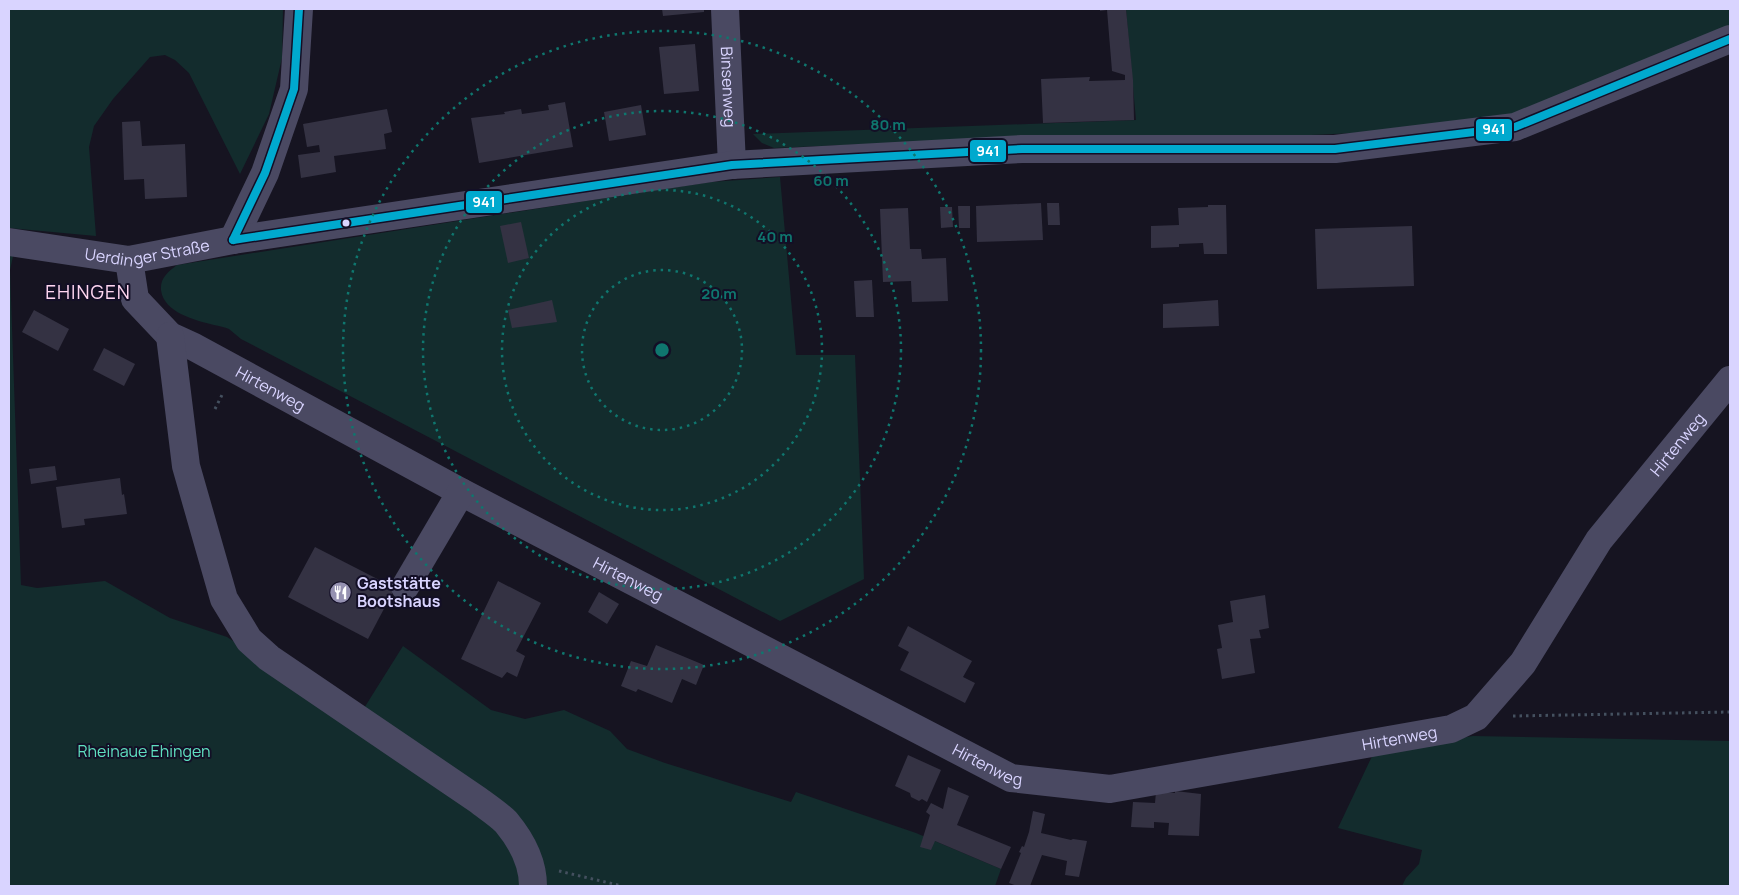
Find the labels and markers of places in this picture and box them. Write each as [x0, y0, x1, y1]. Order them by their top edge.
unlabelled marker [341, 218, 351, 228]
centre of rings [653, 341, 671, 359]
place label: Gaststätte Bootshaus [357, 572, 441, 612]
restaurant icon: Gaststätte Bootshaus [329, 580, 353, 604]

